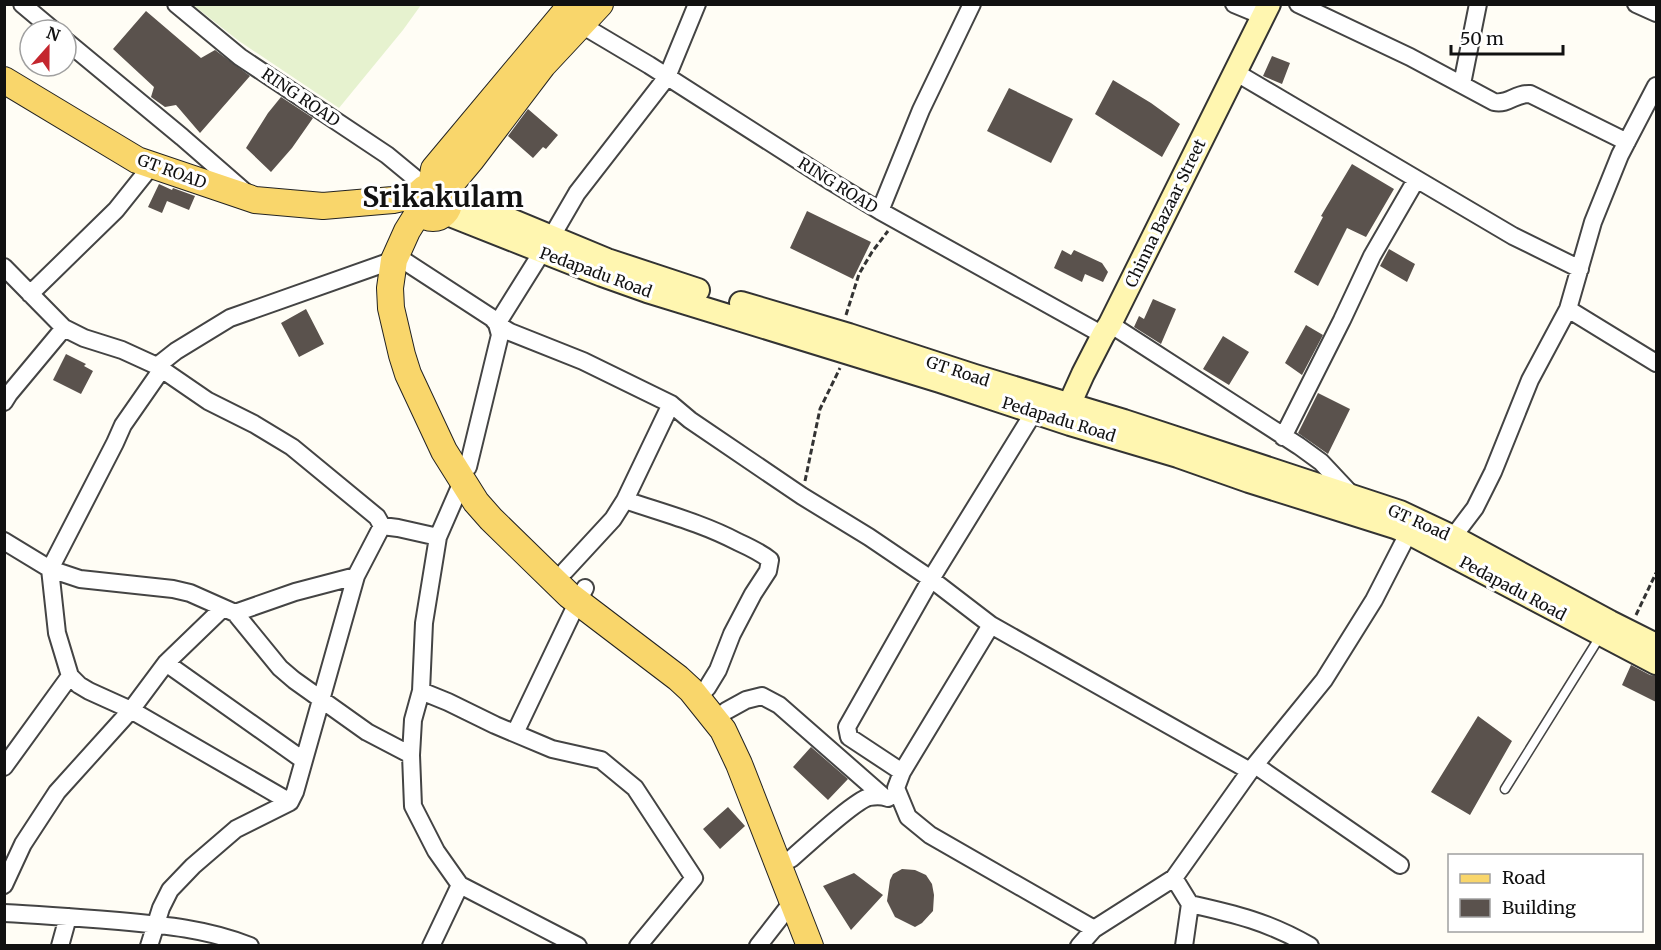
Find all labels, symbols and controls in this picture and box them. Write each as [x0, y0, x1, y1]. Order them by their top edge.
north arrow [18, 18, 78, 78]
scale bar [1451, 18, 1564, 56]
text: N [44, 22, 63, 46]
text: 50 m [1460, 27, 1504, 50]
street label: RING ROAD [258, 63, 344, 131]
street label: Chinna Bazaar Street [1120, 135, 1210, 290]
street label: GT ROAD [135, 149, 209, 193]
street label: RING ROAD [794, 153, 882, 217]
district label: Srikakulam [362, 179, 524, 215]
street label: Pedapadu Road [537, 242, 655, 302]
street label: GT Road [924, 351, 992, 391]
street label: Pedapadu Road [1000, 392, 1119, 446]
street label: GT Road [1385, 500, 1453, 545]
street label: Pedapadu Road [1456, 552, 1570, 625]
legend [1448, 854, 1643, 932]
text: Road [1502, 866, 1546, 889]
text: Building [1502, 896, 1576, 919]

